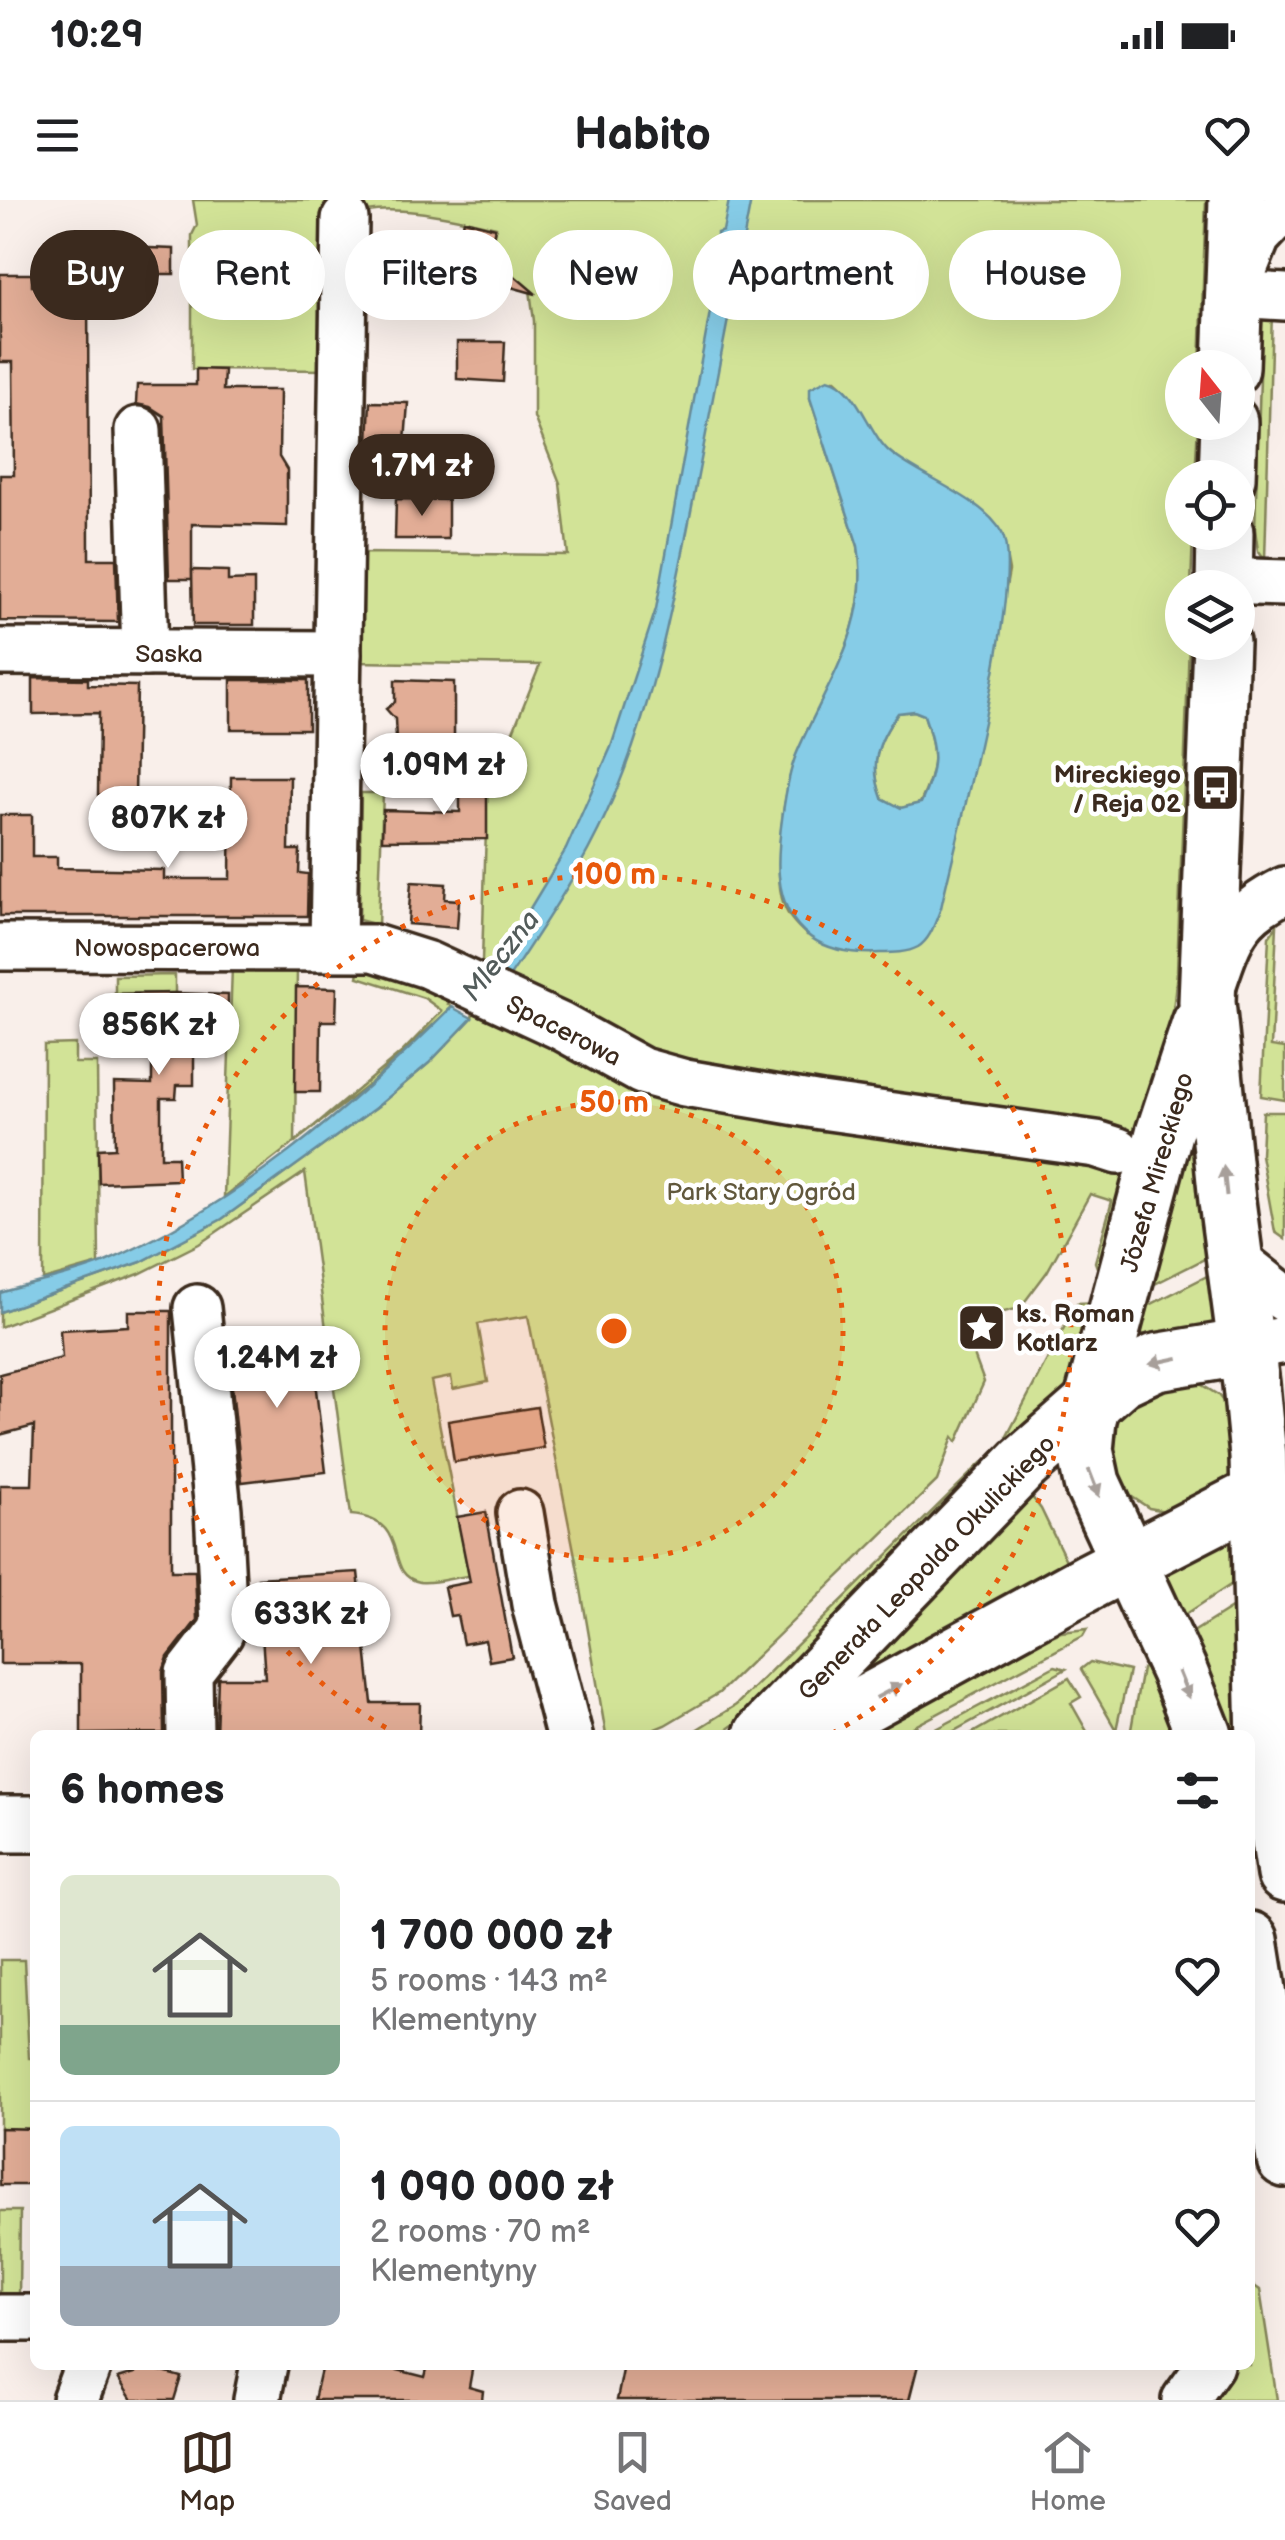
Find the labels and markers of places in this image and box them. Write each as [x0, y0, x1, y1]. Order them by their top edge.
pin: 1.7M zł [330, 434, 514, 519]
pin: 1.09M zł [341, 733, 547, 818]
place label: Mireckiego / Reja 02 [1054, 760, 1181, 820]
bus stop icon: Mireckiego / Reja 02 [1190, 762, 1242, 814]
pin: 807K zł [76, 786, 260, 871]
pin: 856K zł [67, 993, 251, 1078]
place label: ks. Roman Kotlarz [1016, 1299, 1135, 1359]
place icon: ks. Roman Kotlarz [955, 1301, 1007, 1353]
centre of rings [596, 1313, 632, 1349]
pin: 1.24M zł [174, 1326, 380, 1411]
pin: 633K zł [219, 1582, 403, 1667]

